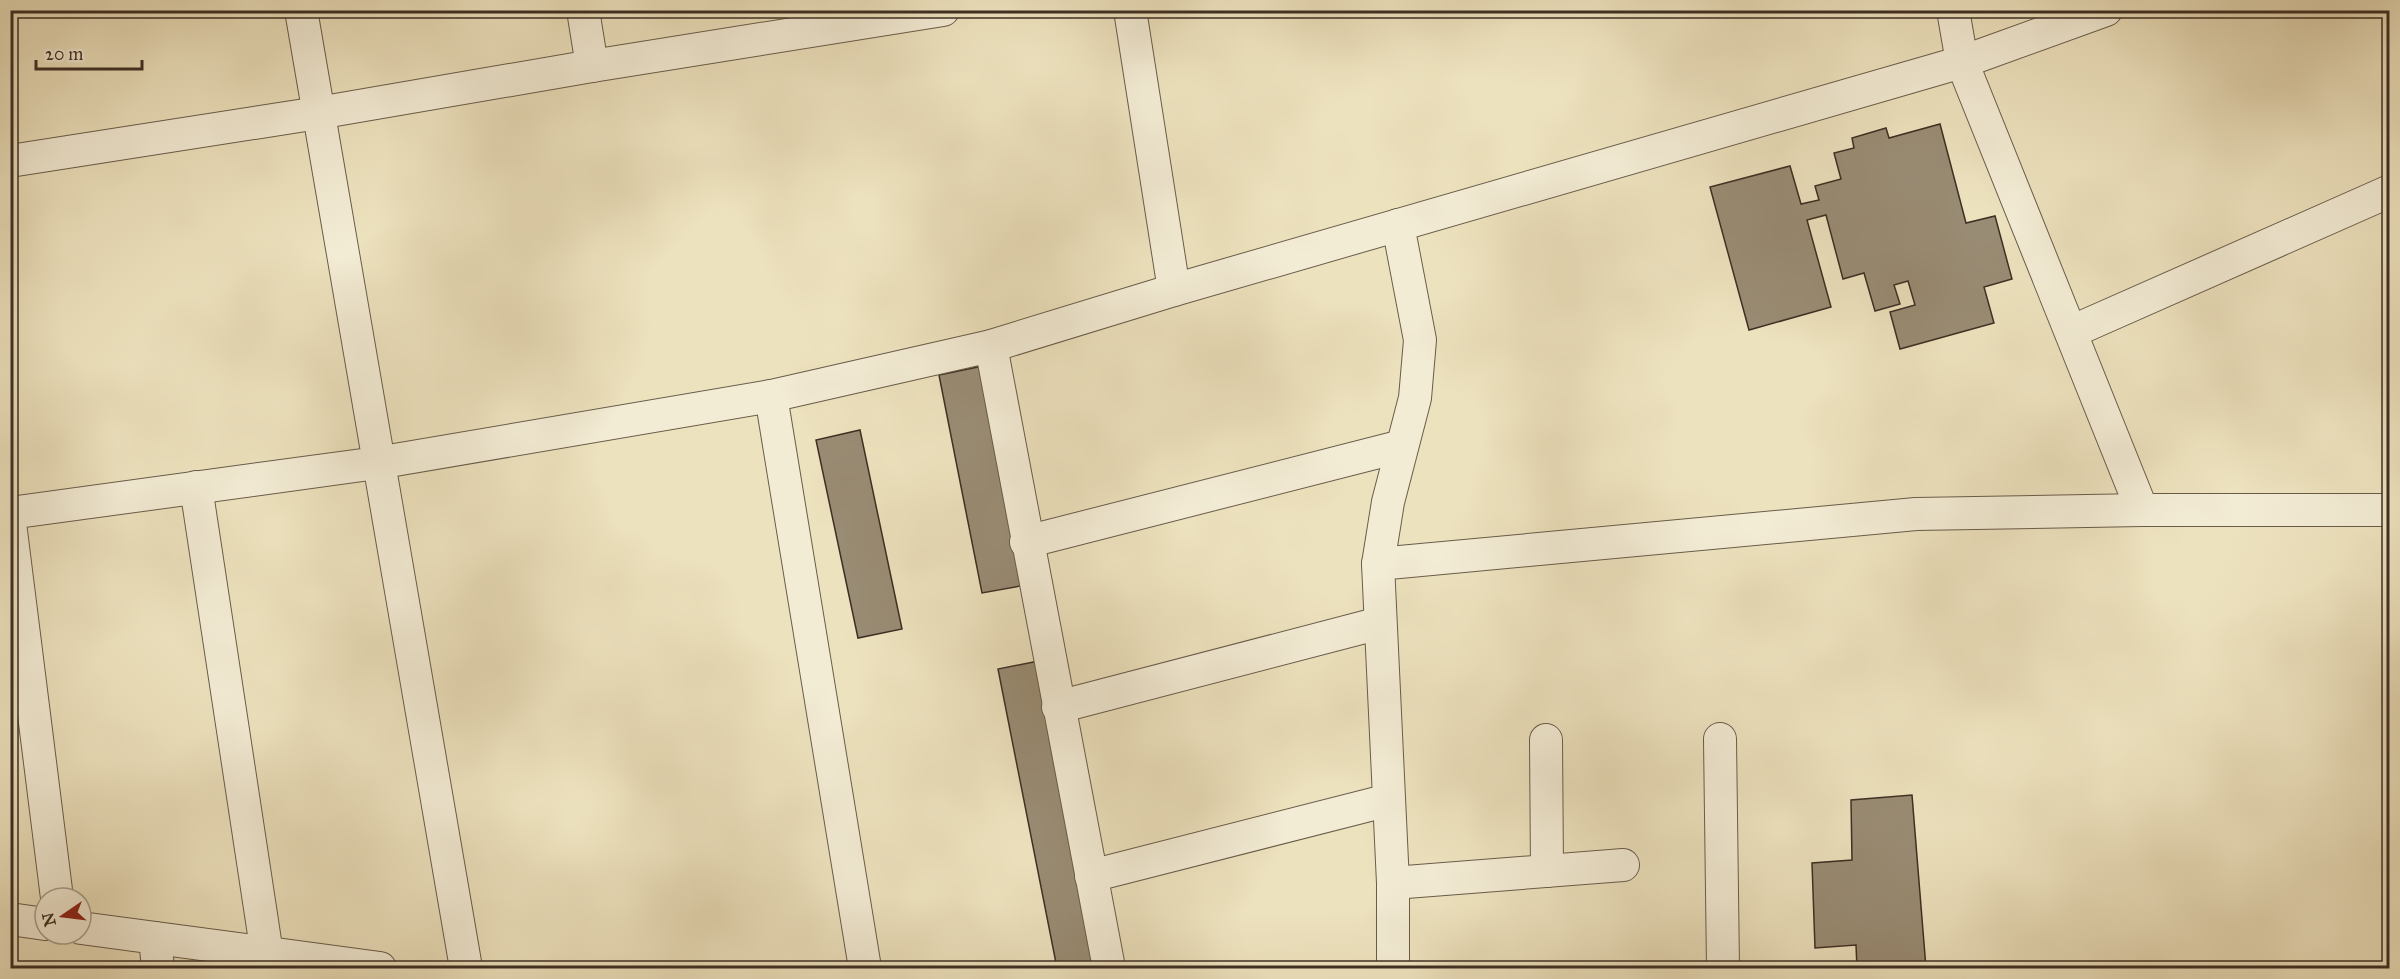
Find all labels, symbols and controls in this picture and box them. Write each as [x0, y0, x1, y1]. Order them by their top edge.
scale bar [36, 33, 142, 71]
text: 20 m [45, 43, 83, 65]
north arrow [33, 886, 93, 946]
text: N [38, 910, 60, 928]

